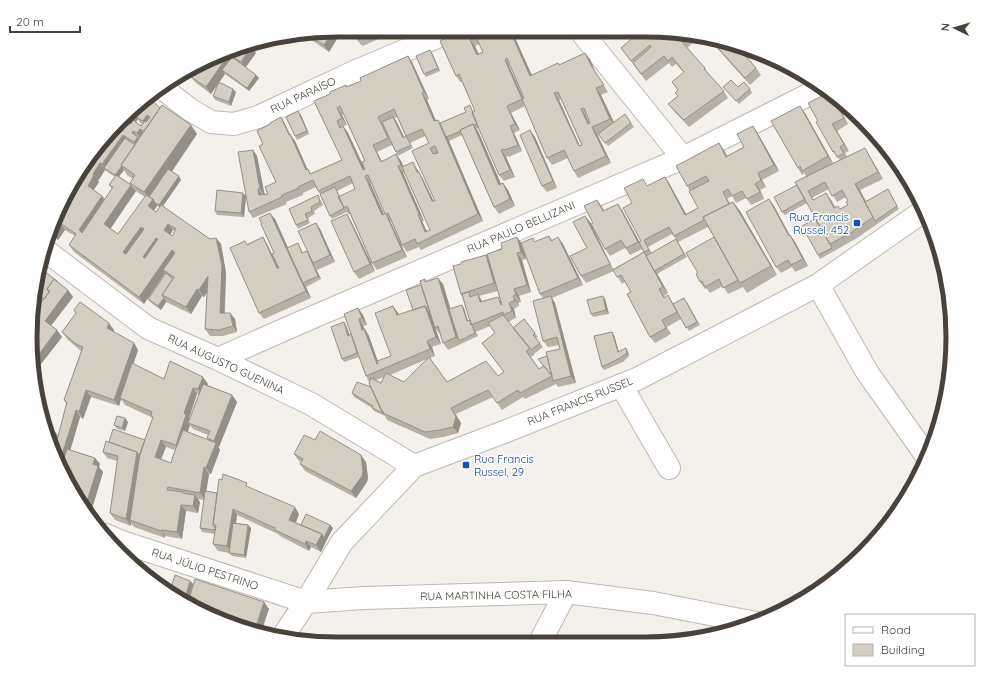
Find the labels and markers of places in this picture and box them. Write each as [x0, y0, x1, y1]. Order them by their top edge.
place label: Rua Francis Russel, 452 [789, 210, 849, 237]
marker: Rua Francis Russel, 452 [852, 218, 862, 228]
place label: Rua Francis Russel, 29 [474, 452, 534, 479]
marker: Rua Francis Russel, 29 [461, 460, 471, 470]

